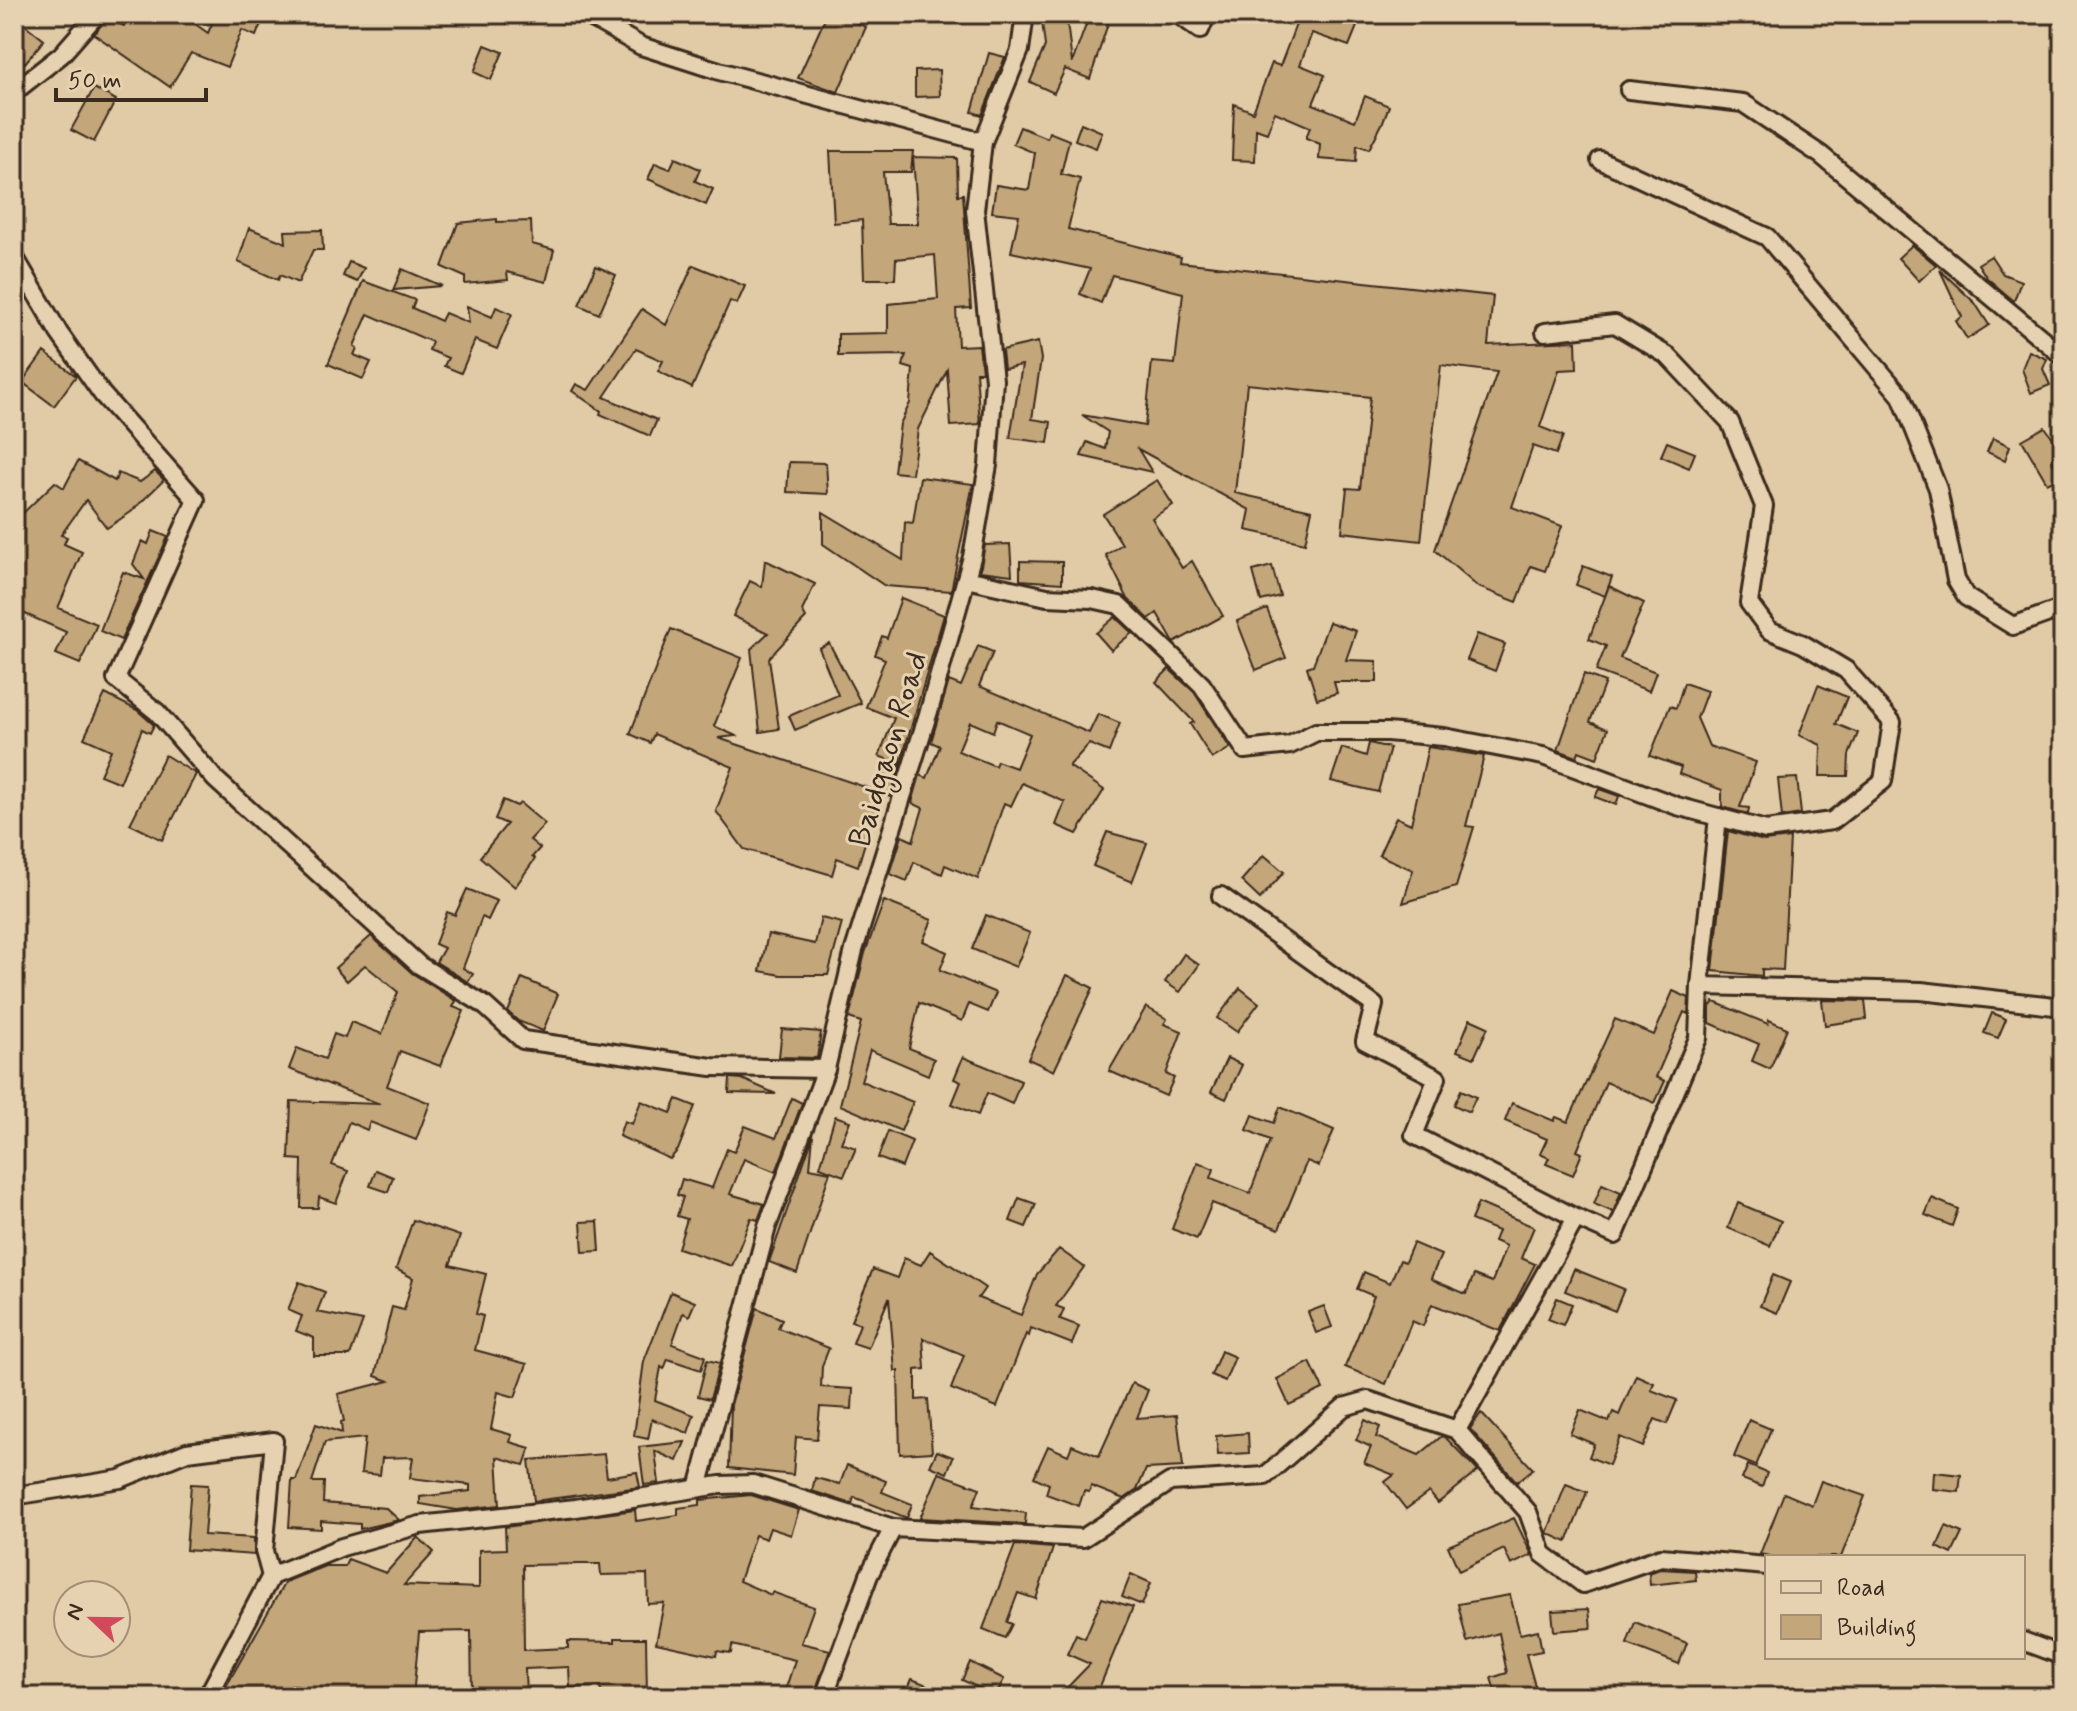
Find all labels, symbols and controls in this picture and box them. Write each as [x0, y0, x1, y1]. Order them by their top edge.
scale bar [56, 52, 206, 102]
text: 50 m [68, 66, 122, 97]
street label: Baidgaon Road [839, 647, 940, 853]
legend [1765, 1555, 2025, 1659]
text: Road [1837, 1573, 1885, 1604]
north arrow [52, 1579, 132, 1659]
text: N [60, 1600, 91, 1624]
text: Building [1837, 1613, 1917, 1647]

